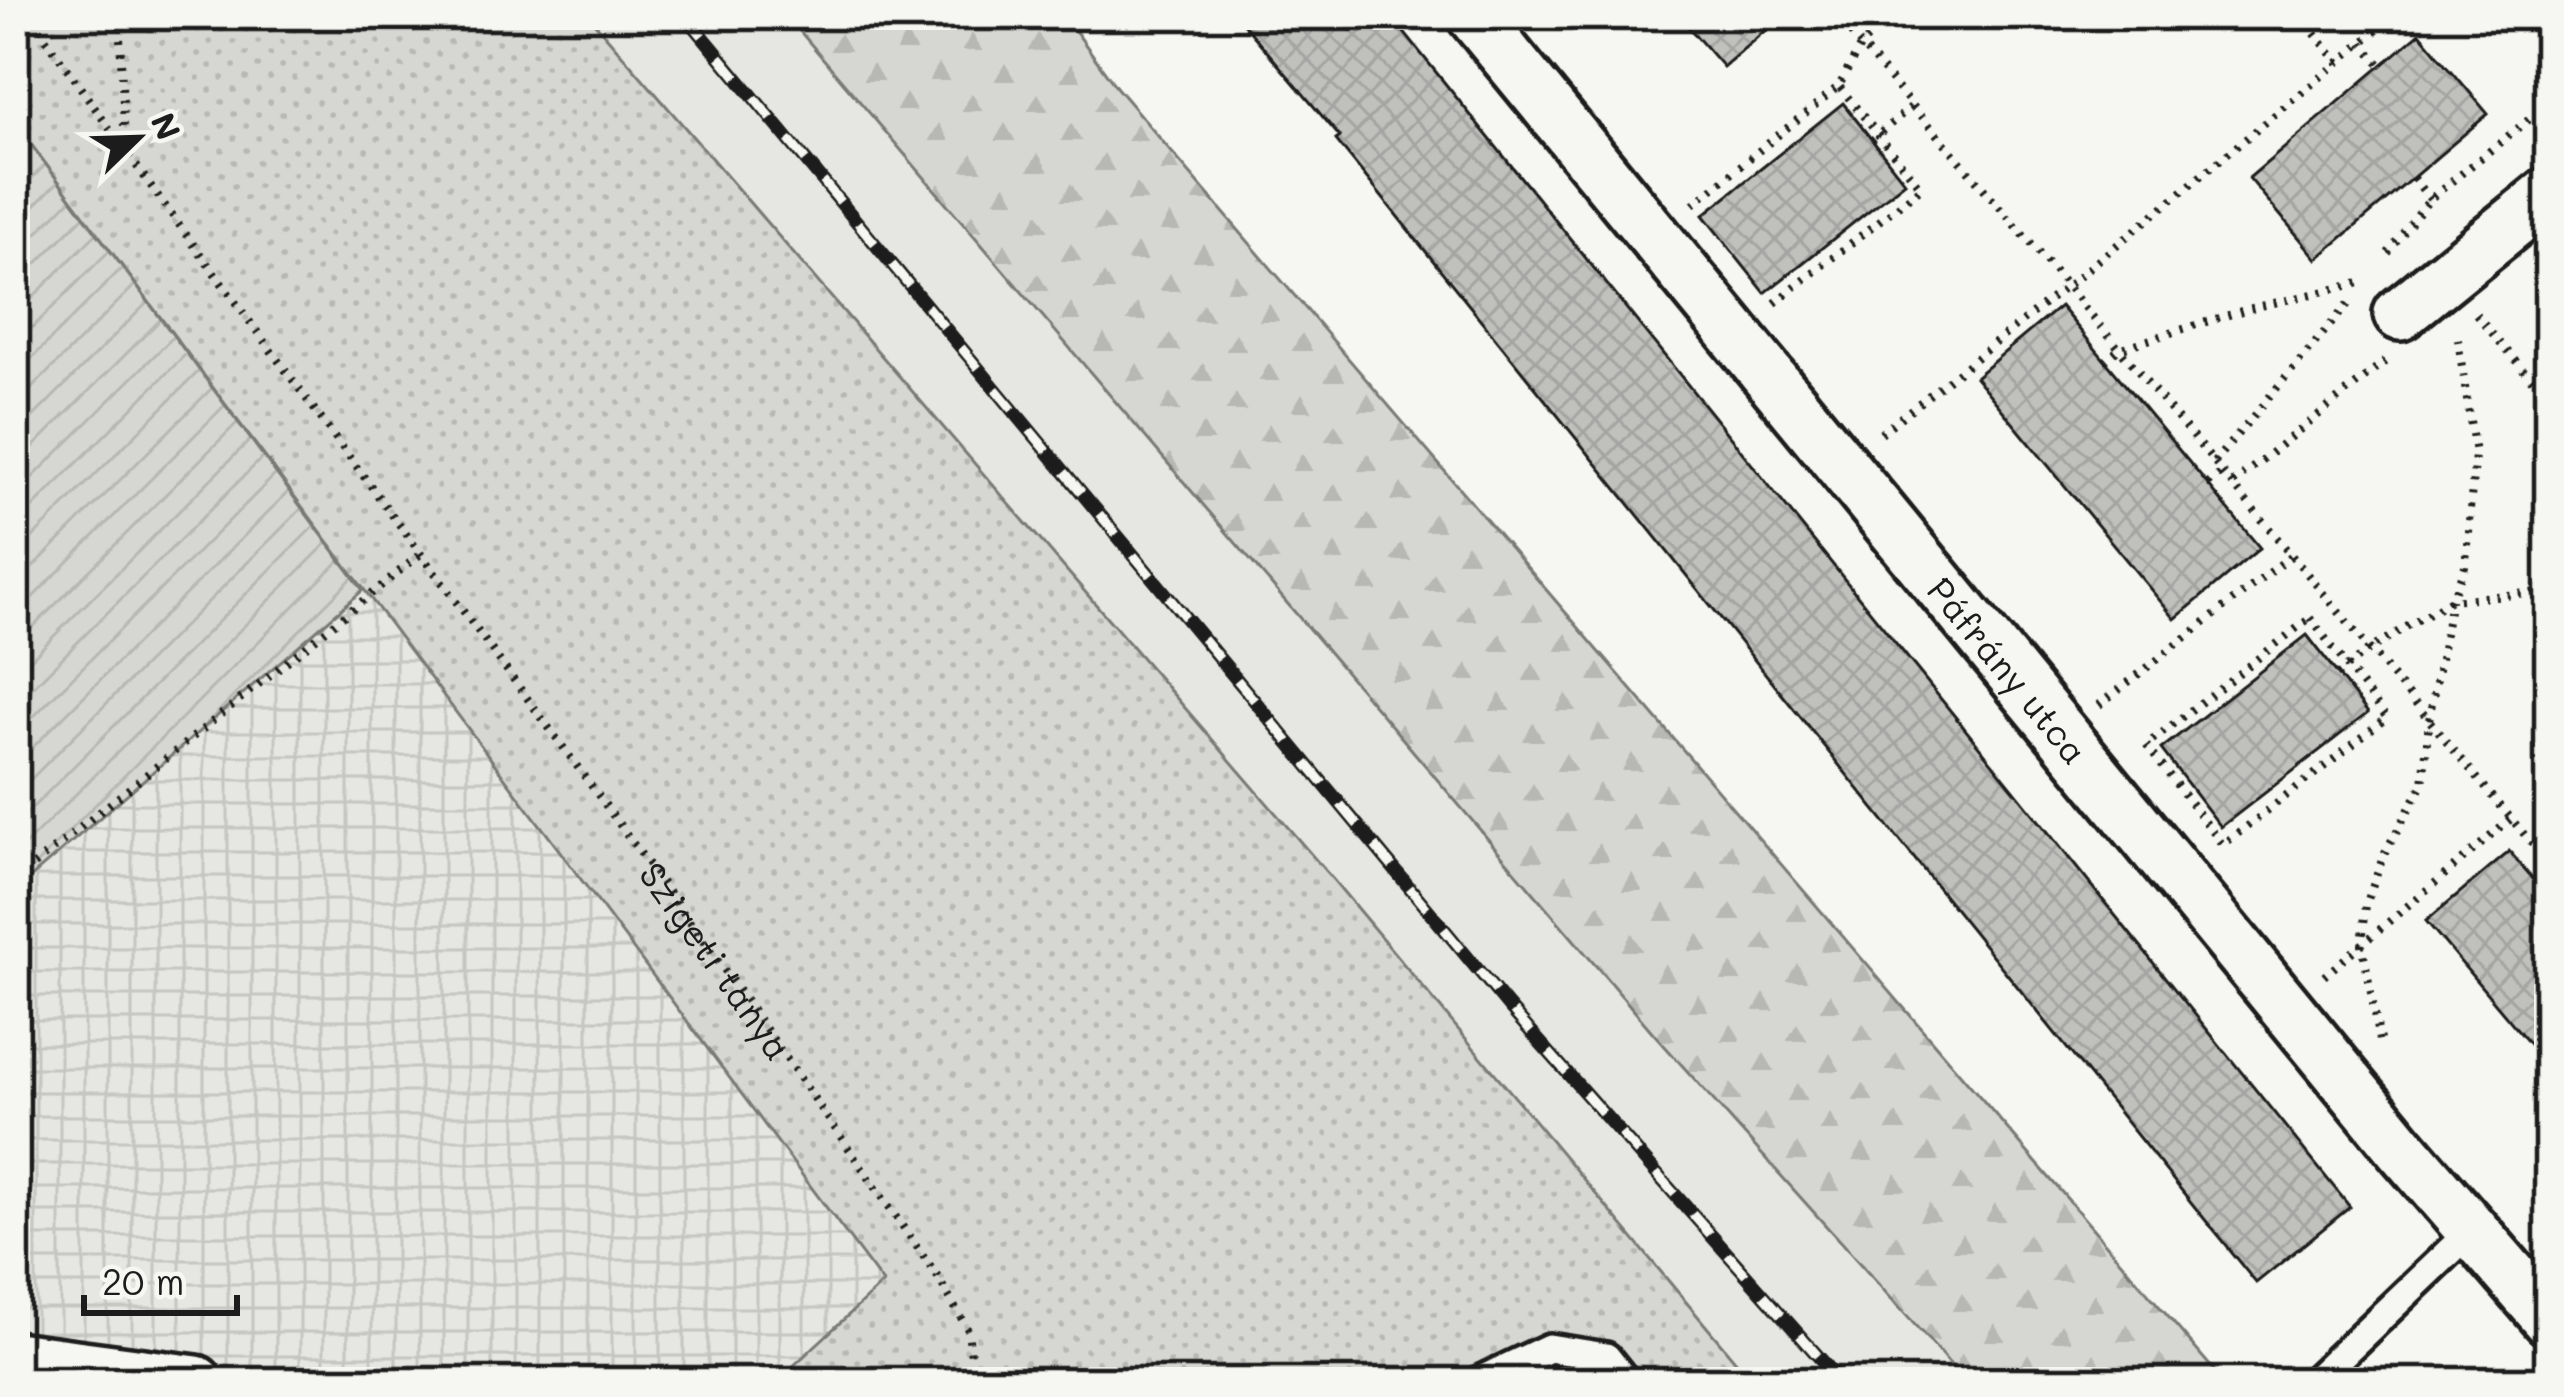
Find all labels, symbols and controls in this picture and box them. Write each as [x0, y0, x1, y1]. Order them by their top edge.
north arrow [78, 78, 198, 198]
text: N [142, 106, 192, 146]
street label: Páfrány utca [1919, 566, 2100, 773]
street label: Szigeti tanya [630, 852, 803, 1068]
scale bar [84, 1241, 237, 1315]
text: 20 m [102, 1257, 184, 1304]

